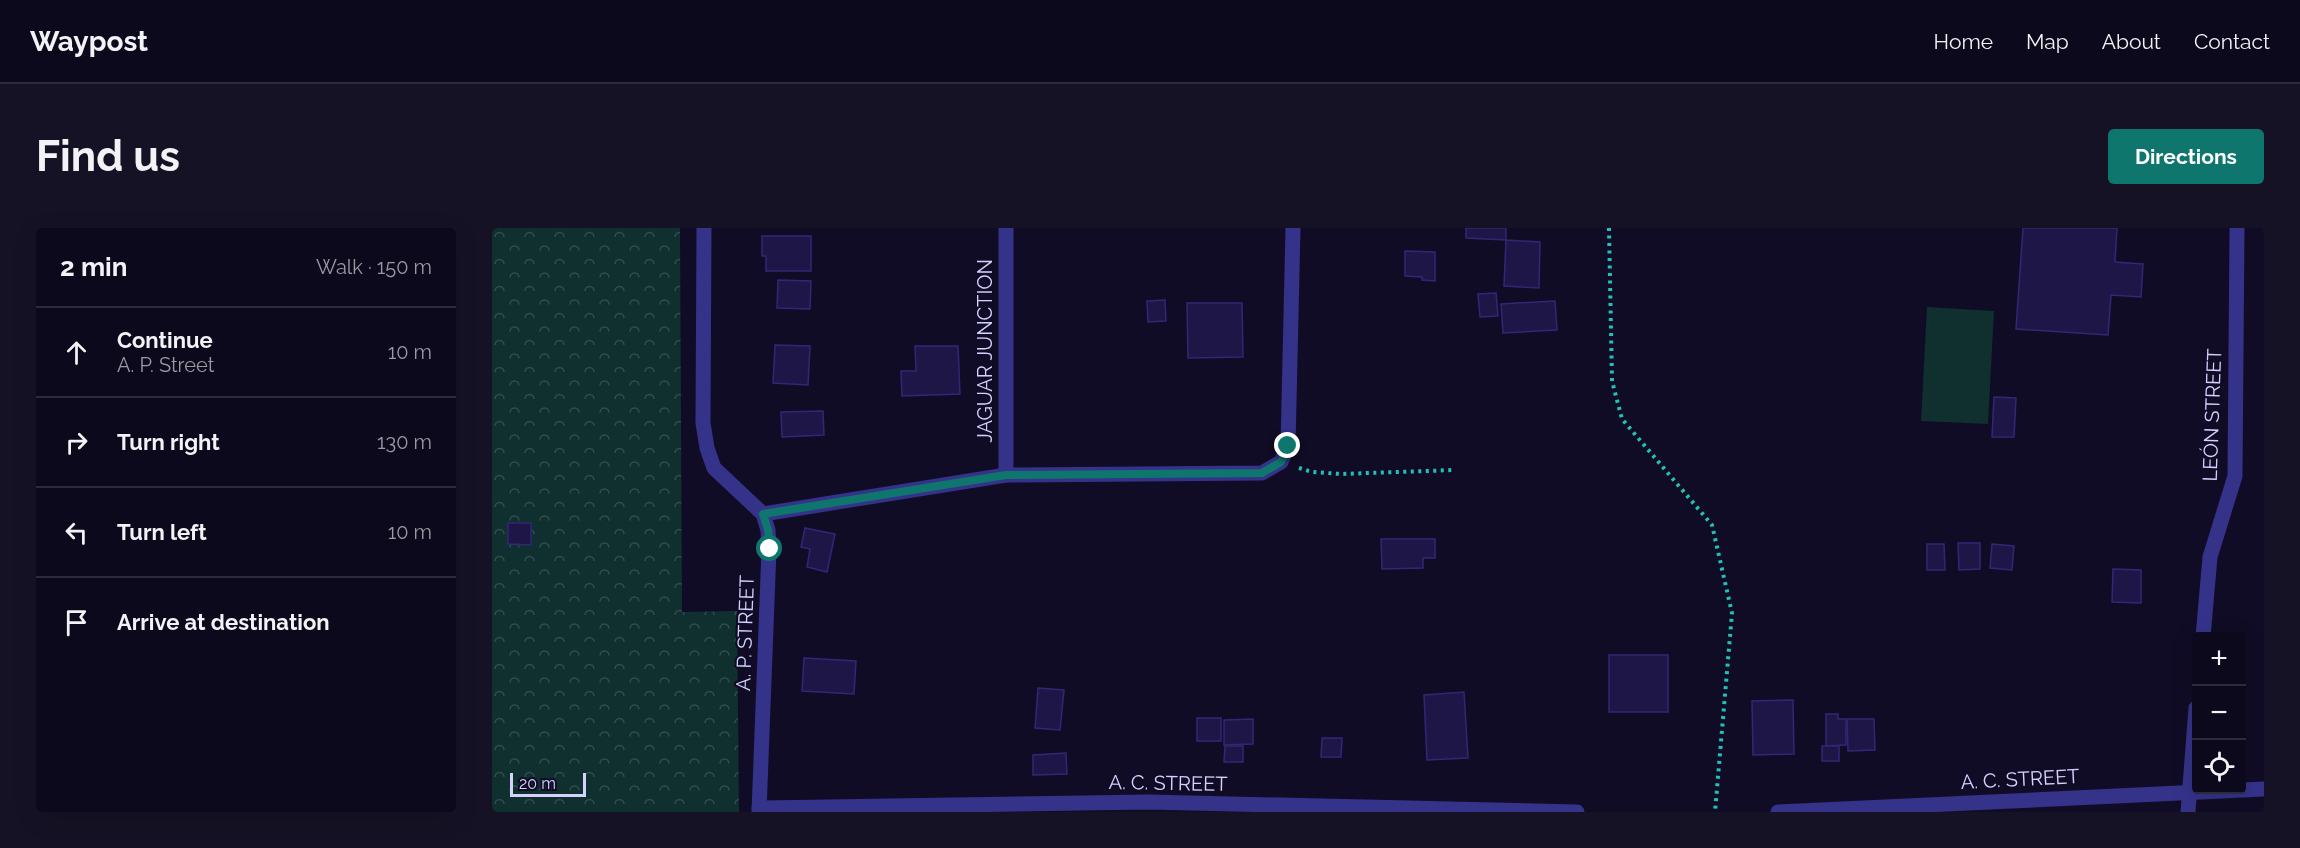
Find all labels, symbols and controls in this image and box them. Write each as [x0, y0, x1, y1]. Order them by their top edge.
text: Waypost [30, 25, 148, 58]
text: Home [1934, 29, 1993, 54]
text: Map [2026, 29, 2069, 54]
text: About [2102, 29, 2161, 54]
text: Contact [2194, 29, 2270, 54]
button: Directions [2108, 129, 2264, 184]
text: Find us [36, 132, 180, 181]
text: 2 min [60, 252, 127, 282]
text: Walk · 150 m [316, 255, 432, 279]
street label: JAGUAR JUNCTION [973, 259, 997, 443]
text: Continue [117, 327, 213, 353]
icon: ahead [60, 336, 93, 369]
text: 10 m [388, 340, 432, 364]
street label: LEÓN STREET [2198, 348, 2226, 482]
text: A. P. Street [117, 353, 214, 377]
icon: right [60, 426, 93, 459]
text: Turn right [117, 429, 220, 455]
text: 130 m [377, 430, 432, 454]
route end [1274, 432, 1300, 458]
icon: left [60, 516, 93, 549]
text: Turn left [117, 519, 207, 545]
text: 10 m [388, 520, 432, 544]
route start [756, 535, 782, 561]
street label: A. P. STREET [731, 575, 759, 691]
icon: arrive [60, 606, 93, 639]
text: Arrive at destination [117, 609, 330, 635]
map controls [2192, 632, 2246, 794]
button: + [2192, 632, 2246, 686]
button: − [2192, 686, 2246, 740]
button: locate [2192, 740, 2246, 794]
street label: A. C. STREET [1960, 764, 2080, 794]
scale bar [510, 770, 586, 798]
street label: A. C. STREET [1108, 770, 1228, 796]
text: 20 m [519, 774, 556, 793]

